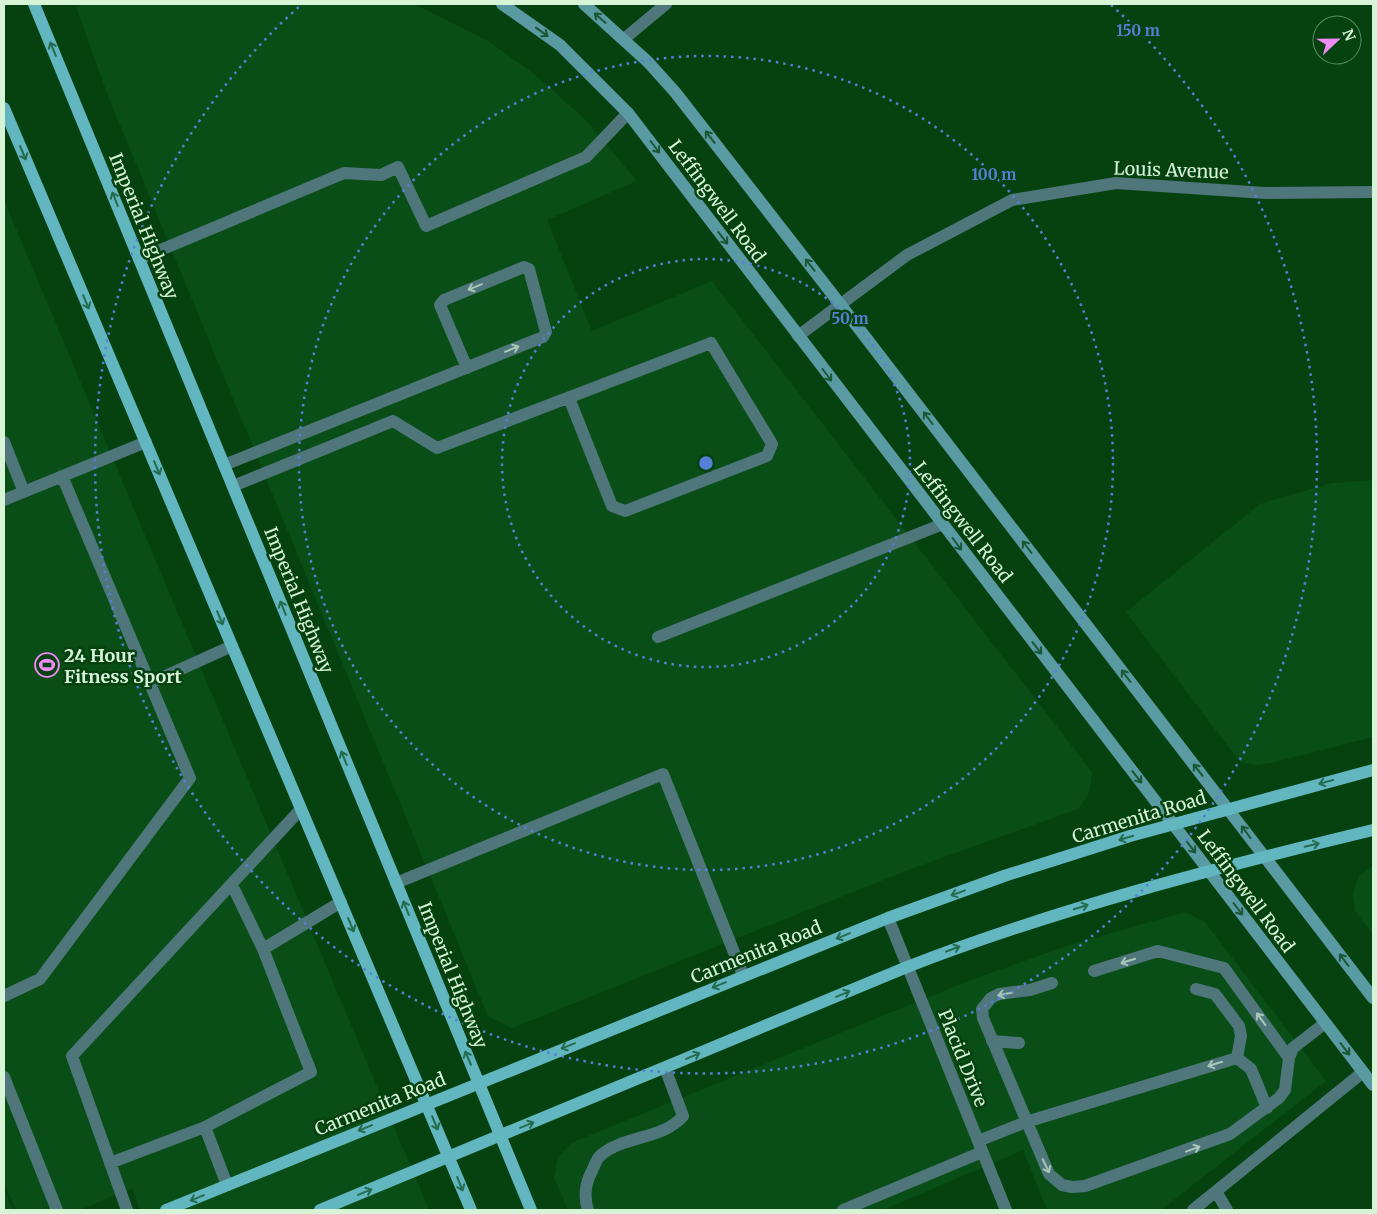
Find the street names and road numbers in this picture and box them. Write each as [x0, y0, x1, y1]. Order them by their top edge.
street label: Leffingwell Road [663, 135, 771, 267]
street label: Imperial Highway [104, 150, 184, 303]
street label: Louis Avenue [1113, 156, 1229, 184]
street label: Leffingwell Road [909, 457, 1018, 587]
street label: Imperial Highway [259, 524, 339, 677]
street label: Carmenita Road [1069, 786, 1209, 848]
street label: Leffingwell Road [1192, 825, 1300, 957]
street label: Imperial Highway [413, 899, 493, 1052]
street label: Carmenita Road [687, 915, 825, 989]
street label: Placid Drive [933, 1006, 993, 1110]
street label: Carmenita Road [311, 1067, 449, 1141]

